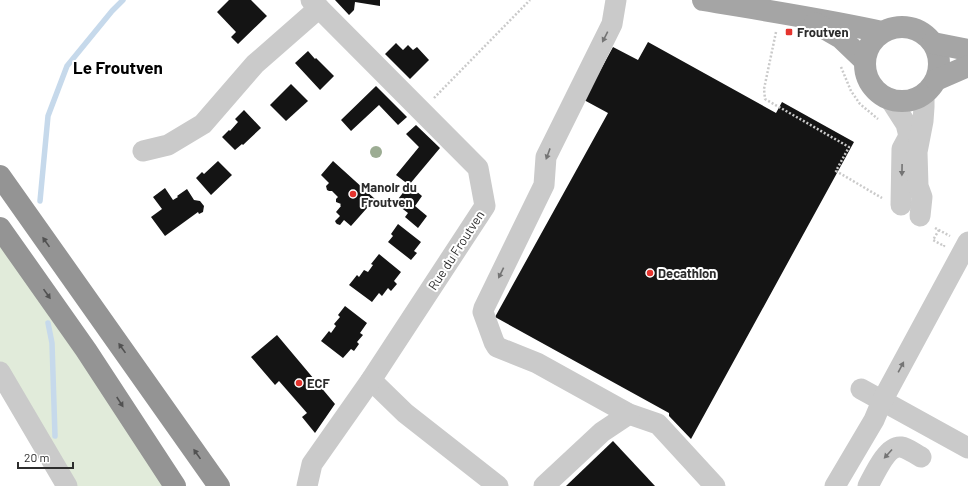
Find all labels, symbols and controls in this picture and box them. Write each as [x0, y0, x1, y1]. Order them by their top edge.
place label: Froutven [797, 24, 849, 40]
marker: Froutven [784, 27, 794, 37]
one-way arrow [602, 31, 608, 43]
district label: Le Froutven [73, 57, 163, 77]
one-way arrow [545, 148, 551, 160]
one-way arrow [899, 164, 905, 177]
place label: Manoir du Froutven [361, 179, 417, 210]
marker: Manoir du Froutven [348, 189, 358, 199]
street label: Rue du Froutven [424, 207, 488, 293]
one-way arrow [43, 237, 51, 247]
place label: Decathlon [658, 265, 716, 281]
one-way arrow [498, 267, 504, 279]
marker: Decathlon [645, 268, 655, 278]
one-way arrow [43, 289, 51, 300]
one-way arrow [118, 343, 126, 353]
one-way arrow [898, 361, 904, 373]
place label: ECF [307, 375, 330, 391]
marker: ECF [294, 378, 304, 388]
one-way arrow [116, 397, 124, 407]
scale bar [18, 444, 73, 470]
one-way arrow [193, 449, 201, 459]
one-way arrow [884, 449, 893, 459]
text: 20 m [24, 450, 50, 464]

